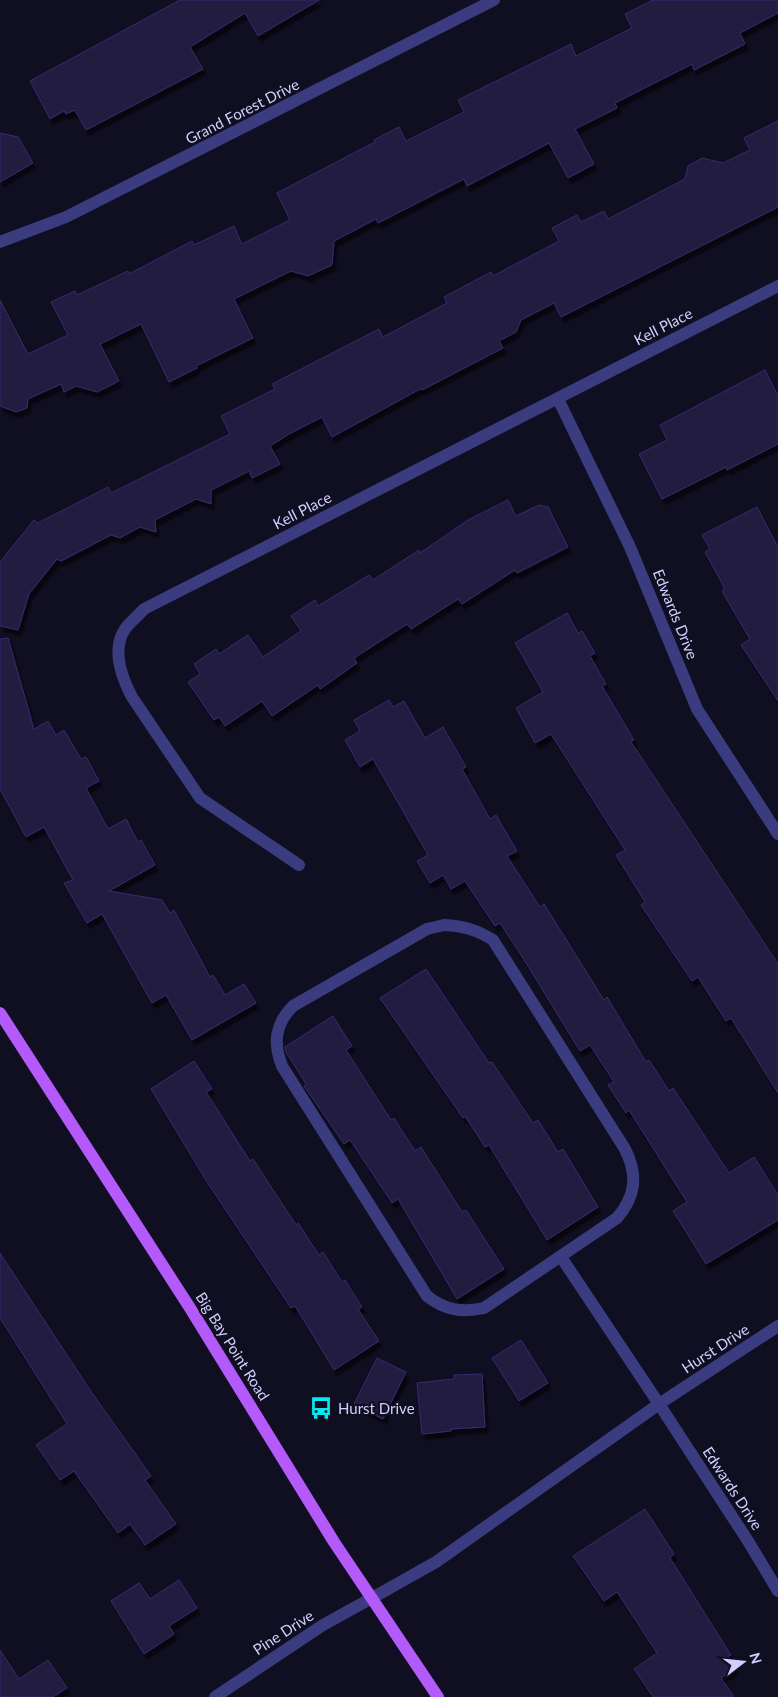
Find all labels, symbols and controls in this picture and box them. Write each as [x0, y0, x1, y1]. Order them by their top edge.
street label: Grand Forest Drive [182, 75, 302, 147]
street label: Kell Place [631, 304, 695, 348]
street label: Kell Place [270, 488, 334, 532]
street label: Edwards Drive [650, 566, 702, 662]
street label: Big Bay Point Road [192, 1289, 274, 1403]
street label: Hurst Drive [678, 1320, 752, 1376]
bus stop icon: Hurst Drive [308, 1395, 334, 1421]
place label: Hurst Drive [338, 1399, 415, 1417]
street label: Edwards Drive [699, 1443, 767, 1533]
street label: Pine Drive [249, 1606, 317, 1658]
north arrow [718, 1637, 768, 1687]
text: N [746, 1651, 766, 1666]

